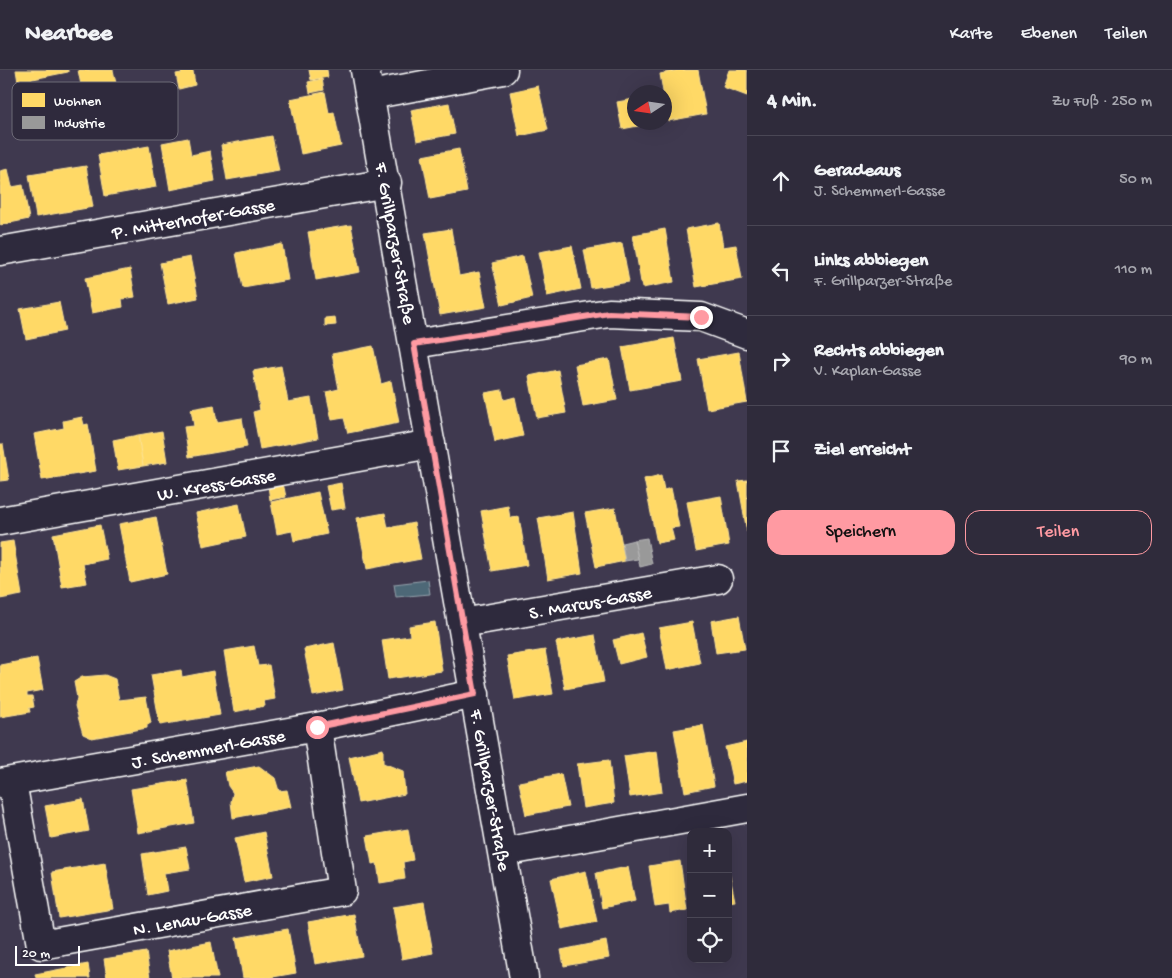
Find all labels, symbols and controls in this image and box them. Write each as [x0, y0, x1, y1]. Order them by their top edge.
text: Nearbee [25, 20, 112, 49]
text: Karte [950, 24, 993, 45]
text: Ebenen [1021, 24, 1077, 45]
text: Teilen [1105, 24, 1147, 45]
legend [12, 82, 178, 140]
north arrow [627, 85, 672, 130]
text: 4 Min. [767, 90, 818, 115]
text: Zu Fuß · 250 m [1052, 93, 1152, 112]
text: Wohnen [54, 94, 102, 111]
text: Industrie [54, 116, 106, 133]
street label: F. Grillparzer-Straße [368, 160, 419, 327]
text: Geradeaus [814, 160, 900, 183]
icon: ahead [767, 167, 795, 195]
text: 50 m [1119, 171, 1152, 190]
text: J. Schemmerl-Gasse [814, 183, 945, 202]
street label: P. Mitterhofer-Gasse [109, 195, 277, 246]
text: Links abbiegen [814, 250, 928, 273]
icon: left [767, 257, 795, 285]
text: 110 m [1115, 261, 1152, 280]
text: F. Grillparzer-Straße [814, 273, 952, 292]
route end [690, 306, 713, 329]
text: Rechts abbiegen [814, 340, 944, 363]
icon: right [767, 347, 795, 375]
text: 90 m [1120, 351, 1152, 370]
text: V. Kaplan-Gasse [814, 363, 921, 382]
icon: arrive [767, 437, 795, 465]
text: Ziel erreicht [814, 439, 911, 462]
street label: W. Kress-Gasse [156, 465, 278, 508]
button: Speichern [767, 510, 955, 555]
button: Teilen [965, 510, 1152, 555]
street label: S. Marcus-Gasse [527, 582, 654, 627]
street label: F. Grillparzer-Straße [463, 707, 514, 874]
route start [306, 716, 329, 739]
street label: J. Schemmerl-Gasse [130, 726, 288, 775]
map controls [687, 828, 732, 963]
button: + [687, 828, 732, 873]
button: − [687, 873, 732, 918]
street label: N. Lenau-Gasse [131, 900, 254, 943]
button: locate [687, 918, 732, 963]
scale bar [15, 943, 80, 966]
text: 20 m [22, 946, 50, 963]

